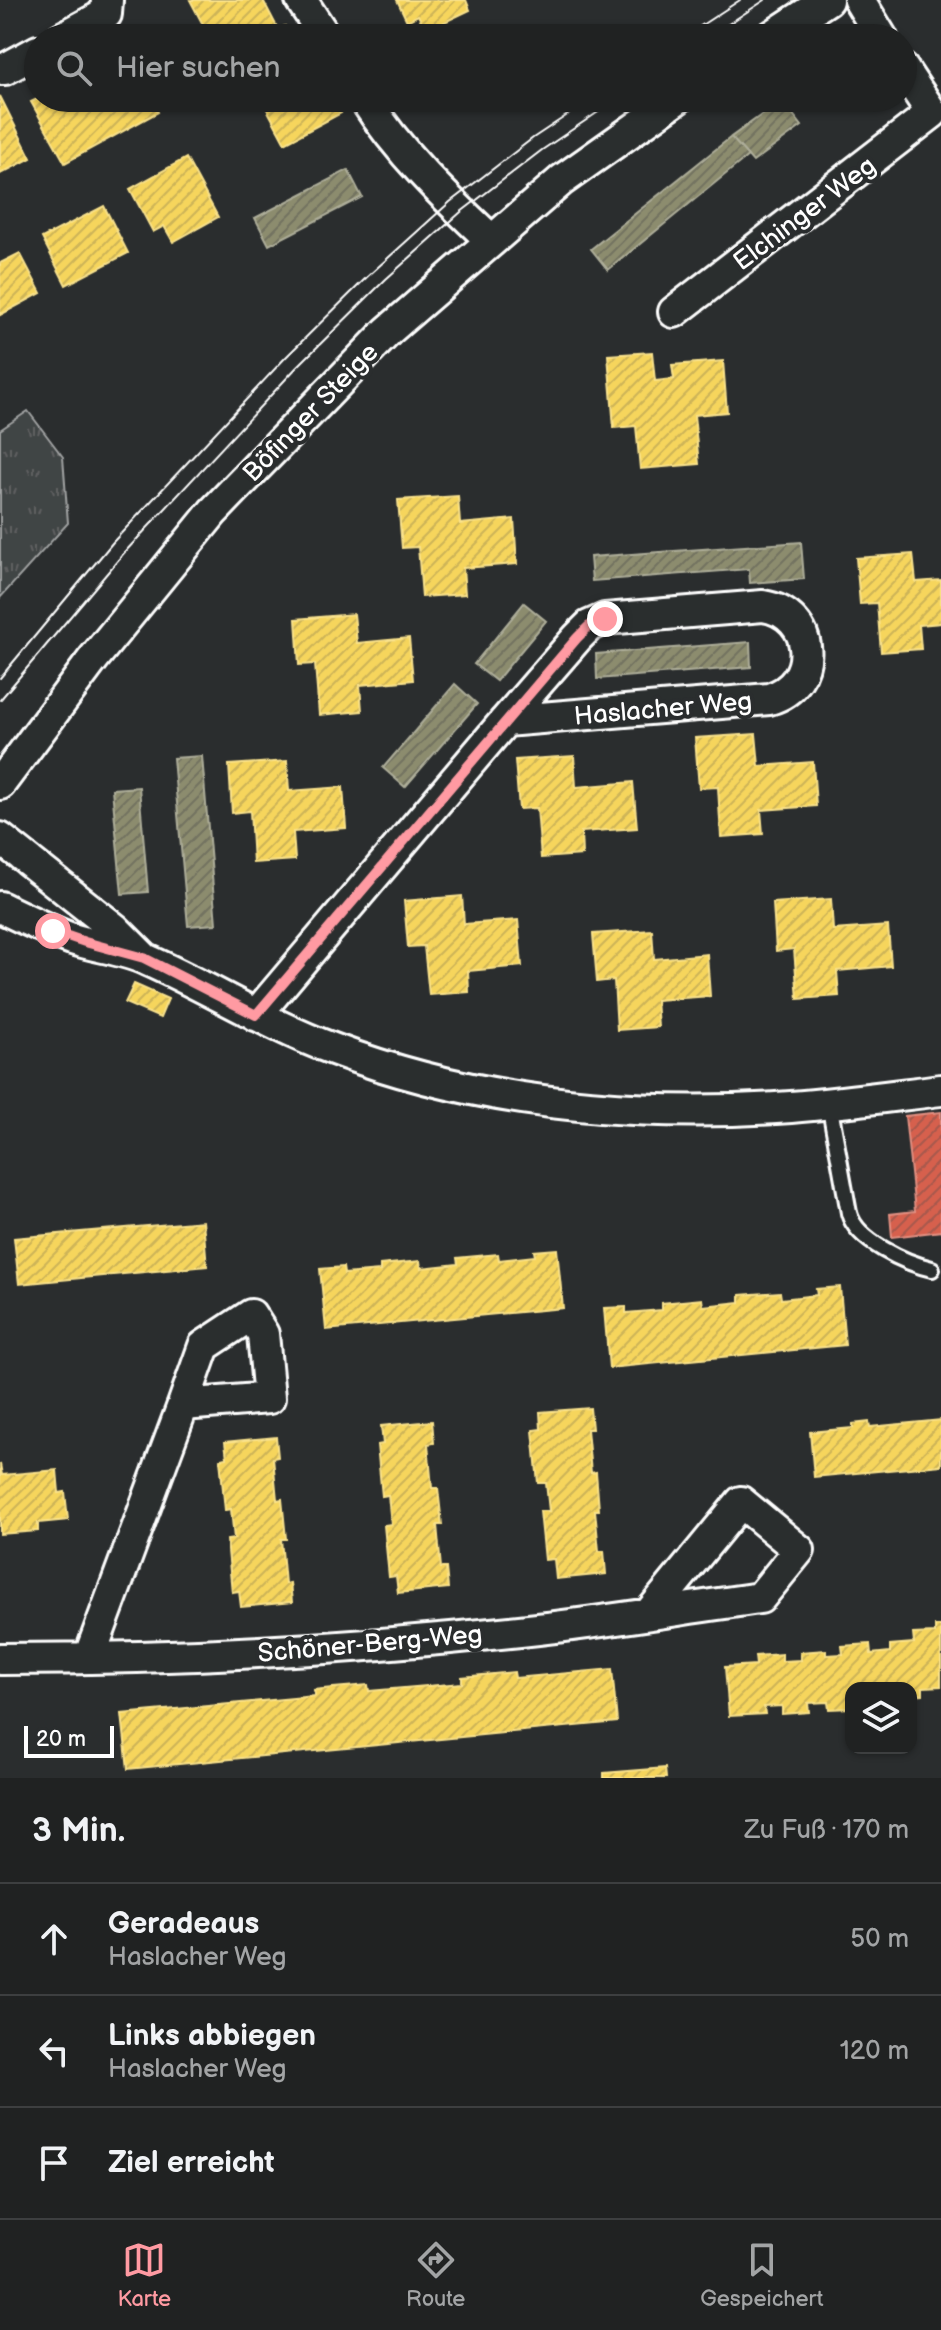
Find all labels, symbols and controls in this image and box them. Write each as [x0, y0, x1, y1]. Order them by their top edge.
search box [24, 24, 917, 112]
icon: search [52, 46, 96, 90]
text: Hier suchen [116, 50, 281, 86]
street label: Elchinger Weg [728, 151, 882, 278]
street label: Böfinger Steige [237, 337, 385, 489]
route end [587, 601, 623, 637]
street label: Haslacher Weg [573, 686, 753, 733]
route start [35, 913, 71, 949]
street label: Schöner-Berg-Weg [257, 1619, 484, 1670]
map controls [845, 1682, 917, 1754]
button: layers [845, 1682, 917, 1754]
scale bar [24, 1722, 114, 1758]
text: 20 m [36, 1726, 86, 1753]
text: 3 Min. [32, 1810, 125, 1851]
text: Zu Fuß · 170 m [744, 1815, 909, 1846]
text: Geradeaus [108, 1906, 259, 1942]
icon: ahead [32, 1917, 76, 1961]
text: 50 m [850, 1924, 909, 1955]
text: Haslacher Weg [108, 1942, 287, 1973]
text: Links abbiegen [108, 2018, 316, 2054]
icon: left [32, 2029, 76, 2073]
text: 120 m [840, 2036, 909, 2067]
text: Haslacher Weg [108, 2054, 287, 2085]
icon: arrive [32, 2141, 76, 2185]
text: Ziel erreicht [108, 2145, 275, 2181]
tab: Karte [117, 2238, 171, 2313]
tab: Route [406, 2238, 465, 2313]
tab: Gespeichert [700, 2238, 824, 2313]

